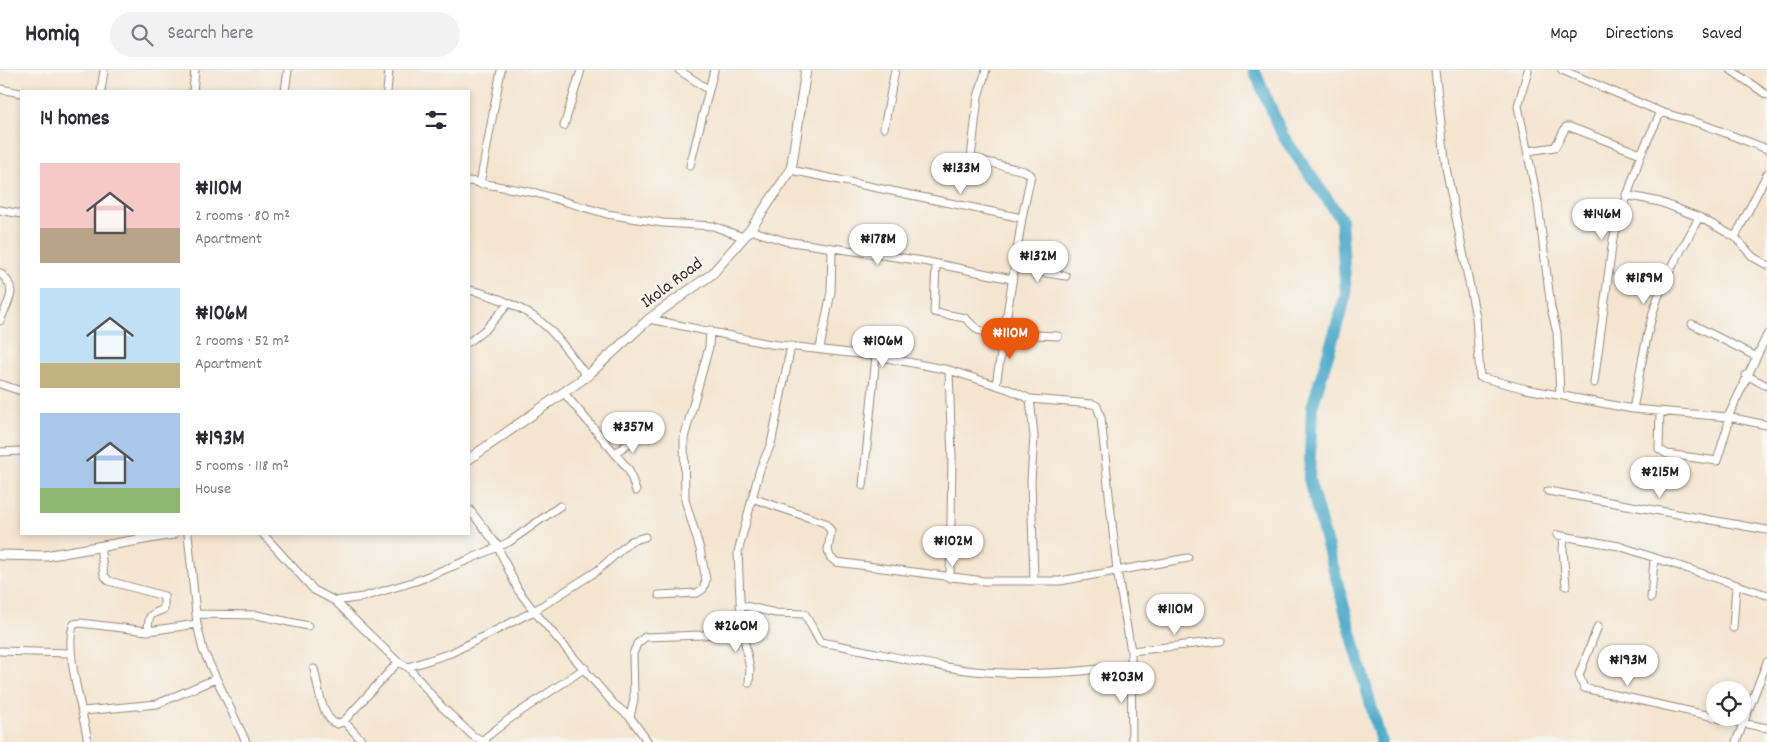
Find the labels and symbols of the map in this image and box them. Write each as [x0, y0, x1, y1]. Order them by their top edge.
pin: ₦133M [926, 152, 996, 195]
pin: ₦146M [1567, 198, 1637, 241]
pin: ₦178M [843, 224, 913, 266]
pin: ₦132M [1003, 240, 1073, 283]
street label: Ikola Road [636, 253, 709, 315]
pin: ₦189M [1609, 262, 1679, 305]
pin: ₦110M [975, 318, 1045, 360]
pin: ₦106M [848, 326, 918, 368]
pin: ₦357M [598, 412, 668, 454]
pin: ₦215M [1625, 456, 1695, 499]
pin: ₦102M [918, 526, 988, 568]
pin: ₦110M [1140, 594, 1210, 636]
pin: ₦260M [701, 610, 771, 653]
pin: ₦193M [1593, 644, 1663, 687]
pin: ₦203M [1087, 662, 1157, 704]

